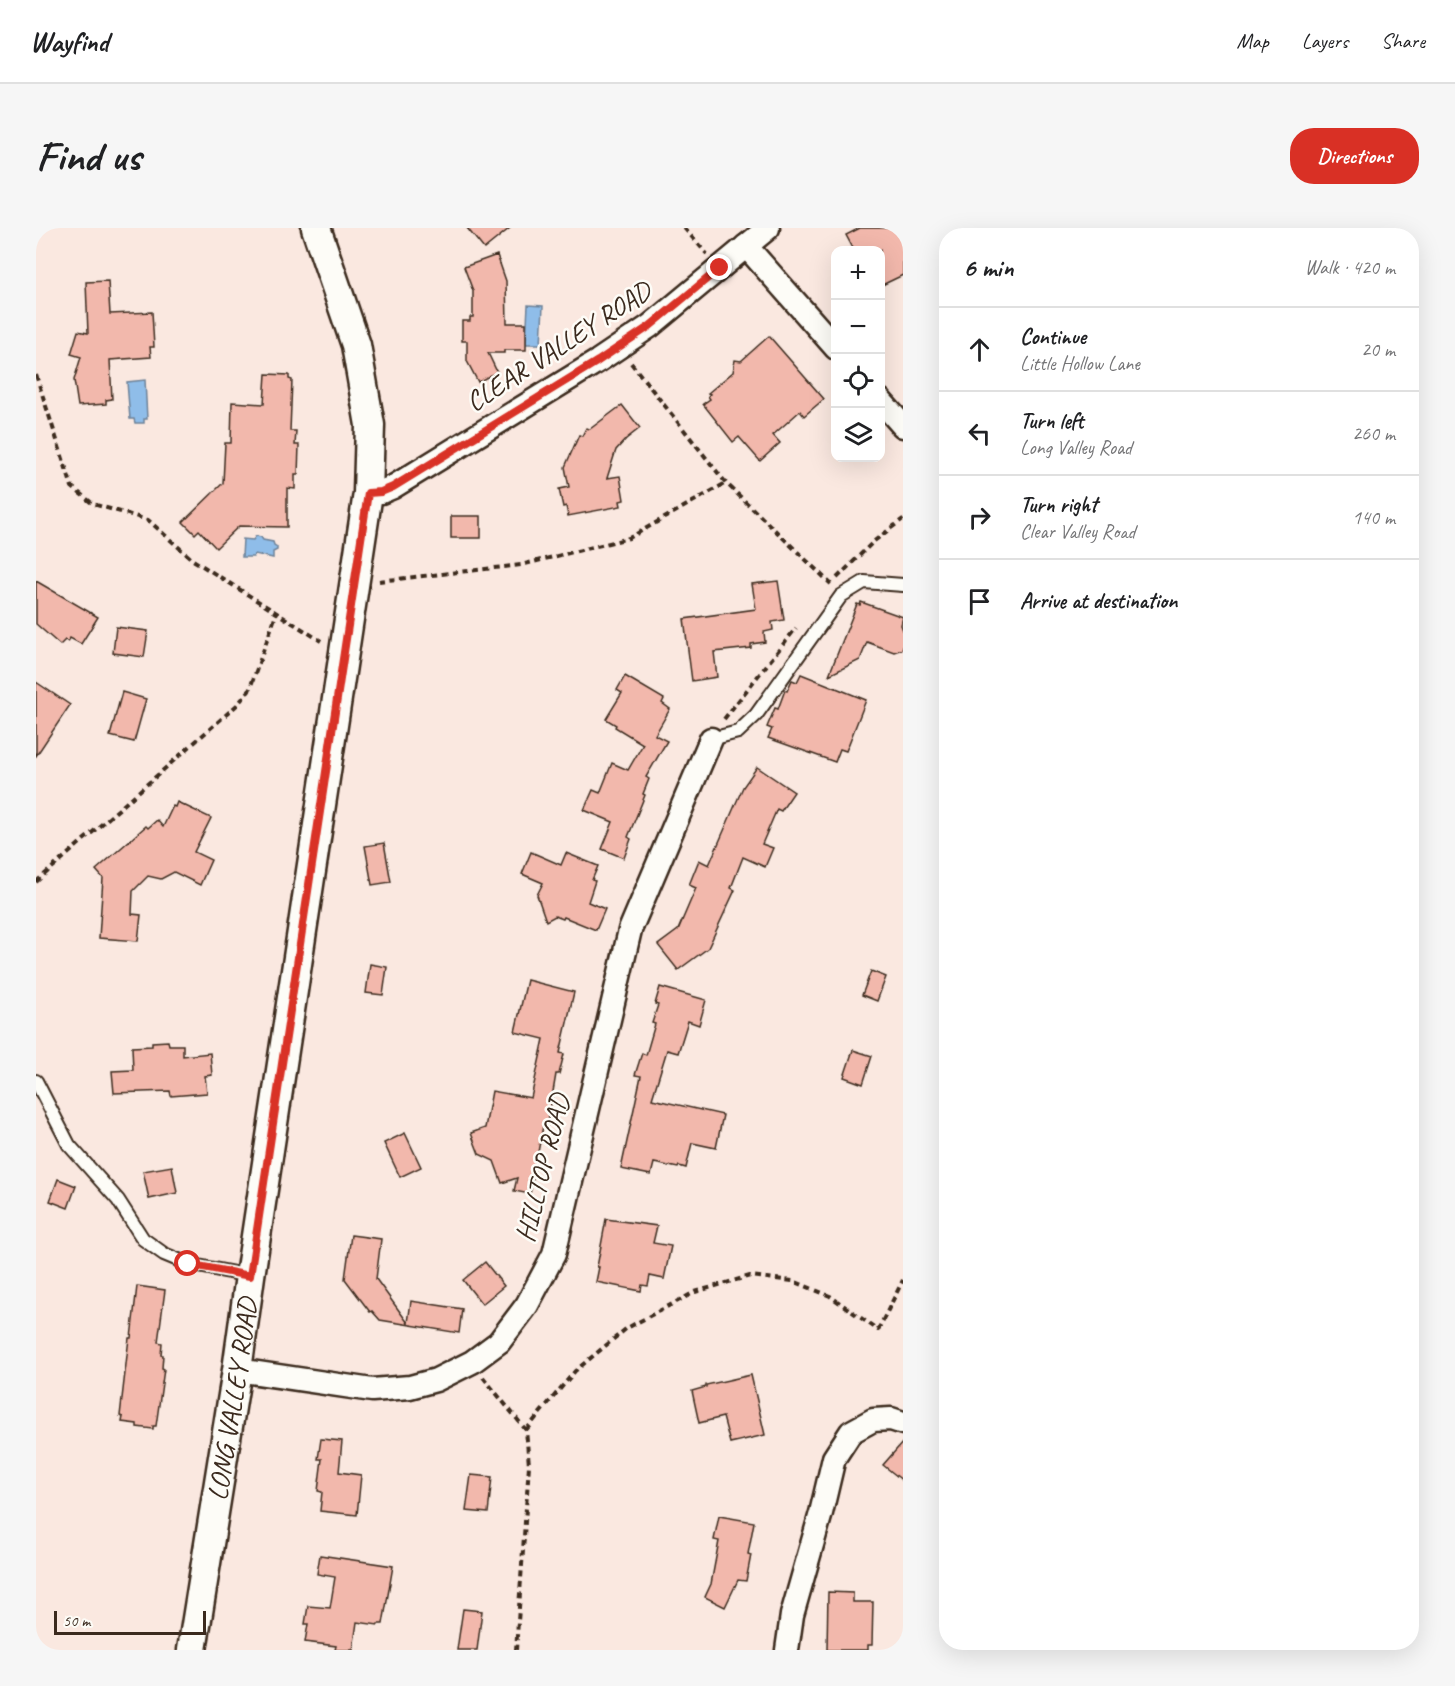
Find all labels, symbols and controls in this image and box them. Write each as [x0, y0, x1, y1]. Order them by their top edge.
text: Wayfind [30, 24, 109, 59]
text: Map [1236, 28, 1269, 54]
text: Layers [1302, 28, 1348, 54]
text: Share [1381, 28, 1425, 54]
button: Directions [1290, 128, 1419, 184]
text: Find us [36, 130, 141, 183]
map controls [831, 246, 885, 462]
button: + [831, 246, 885, 300]
text: 6 min [963, 251, 1013, 284]
route end [706, 254, 732, 280]
text: Walk · 420 m [1305, 255, 1395, 280]
street label: CLEAR VALLEY ROAD [459, 272, 660, 419]
button: − [831, 300, 885, 354]
text: Continue [1020, 323, 1086, 351]
icon: ahead [963, 333, 996, 366]
text: 20 m [1361, 337, 1395, 362]
text: Little Hollow Lane [1020, 351, 1140, 376]
button: locate [831, 354, 885, 408]
text: Turn left [1020, 407, 1084, 435]
button: layers [831, 408, 885, 462]
icon: left [963, 417, 996, 450]
text: 260 m [1352, 421, 1395, 446]
text: Long Valley Road [1020, 435, 1132, 460]
text: Turn right [1020, 491, 1097, 519]
icon: right [963, 501, 996, 534]
text: 140 m [1352, 505, 1395, 530]
text: Clear Valley Road [1020, 519, 1135, 544]
icon: arrive [963, 585, 996, 618]
text: Arrive at destination [1020, 587, 1177, 615]
street label: HILLTOP ROAD [507, 1088, 578, 1246]
route start [174, 1250, 200, 1276]
street label: LONG VALLEY ROAD [199, 1293, 265, 1503]
scale bar [54, 1608, 206, 1636]
text: 50 m [63, 1611, 90, 1631]

